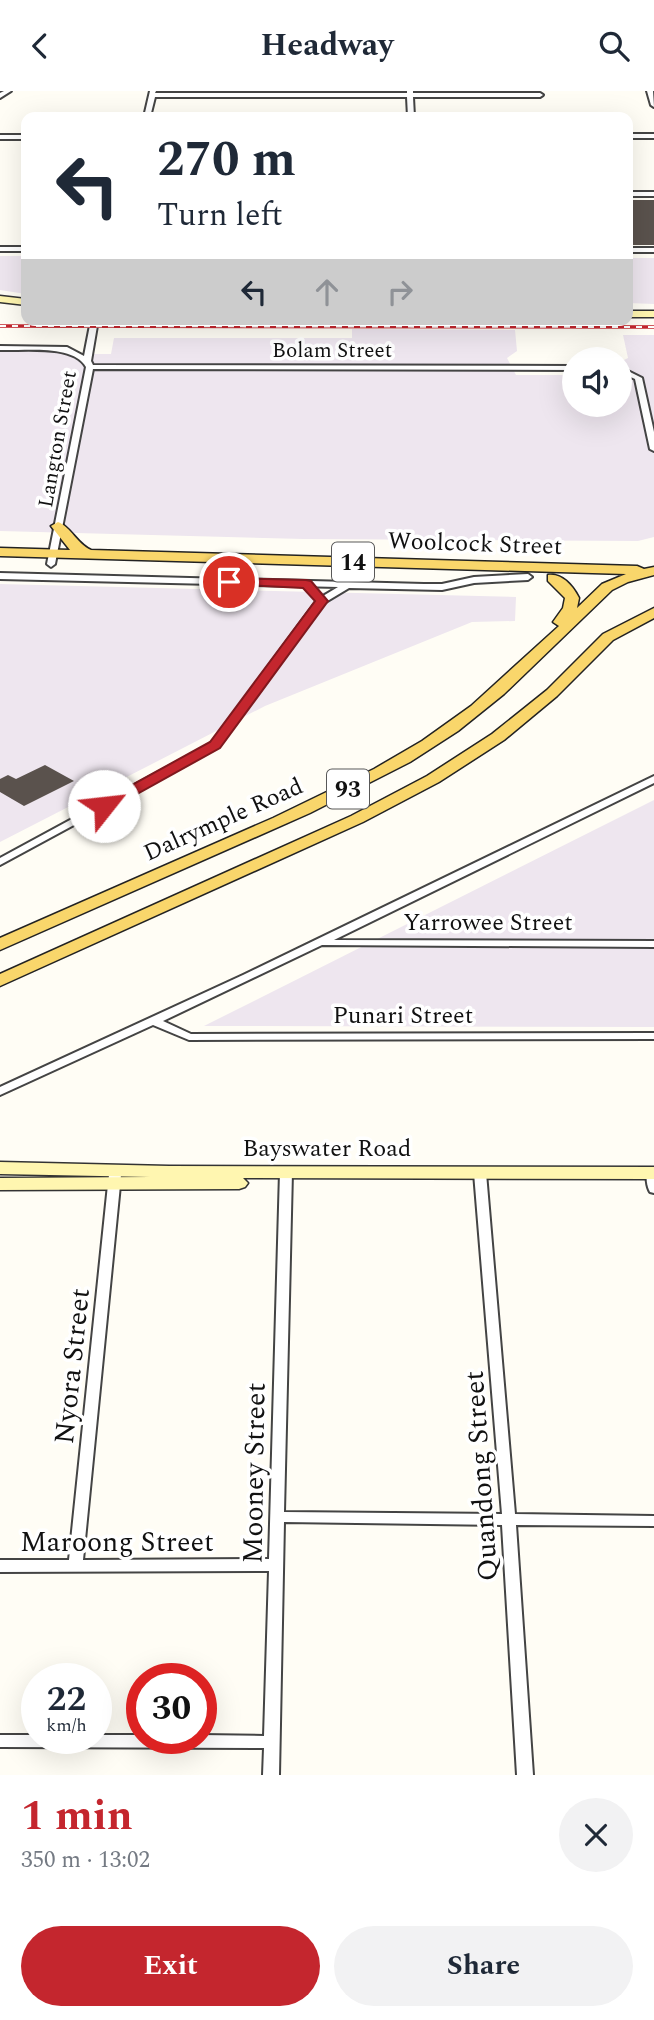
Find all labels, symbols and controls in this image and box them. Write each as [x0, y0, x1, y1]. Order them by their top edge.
text: Headway [261, 21, 393, 70]
icon: back [21, 27, 59, 65]
icon: search [595, 27, 633, 65]
text: 270 m [157, 123, 296, 198]
icon: left [42, 140, 133, 231]
text: Turn left [157, 191, 283, 240]
icon: left [235, 273, 273, 311]
icon: ahead [308, 273, 346, 311]
icon: right [381, 273, 419, 311]
street label: Bolam Street [272, 335, 392, 367]
map controls [562, 347, 632, 417]
button: sound [562, 347, 632, 417]
street label: Langton Street [30, 368, 86, 510]
street label: Woolcock Street [387, 523, 563, 565]
road number: 14 [332, 543, 374, 582]
pin [199, 552, 259, 612]
icon: arrive [210, 563, 248, 601]
position arrow [67, 769, 141, 843]
street label: Dalrymple Road [138, 769, 309, 871]
road number: 93 [327, 769, 369, 809]
street label: Yarrowee Street [403, 905, 573, 941]
street label: Punari Street [333, 998, 473, 1034]
street label: Bayswater Road [243, 1131, 411, 1167]
street label: Nyora Street [43, 1286, 102, 1446]
street label: Quandong Street [453, 1369, 510, 1583]
street label: Mooney Street [231, 1382, 278, 1564]
street label: Maroong Street [20, 1521, 214, 1564]
speed limit sign: 30 [126, 1663, 217, 1754]
text: 22 [47, 1673, 86, 1726]
text: km/h [46, 1712, 87, 1739]
text: 1 min [21, 1785, 133, 1848]
button: close [559, 1798, 633, 1872]
text: 350 m · 13:02 [21, 1843, 150, 1878]
button: Exit [21, 1926, 320, 2006]
button: Share [334, 1926, 633, 2006]

